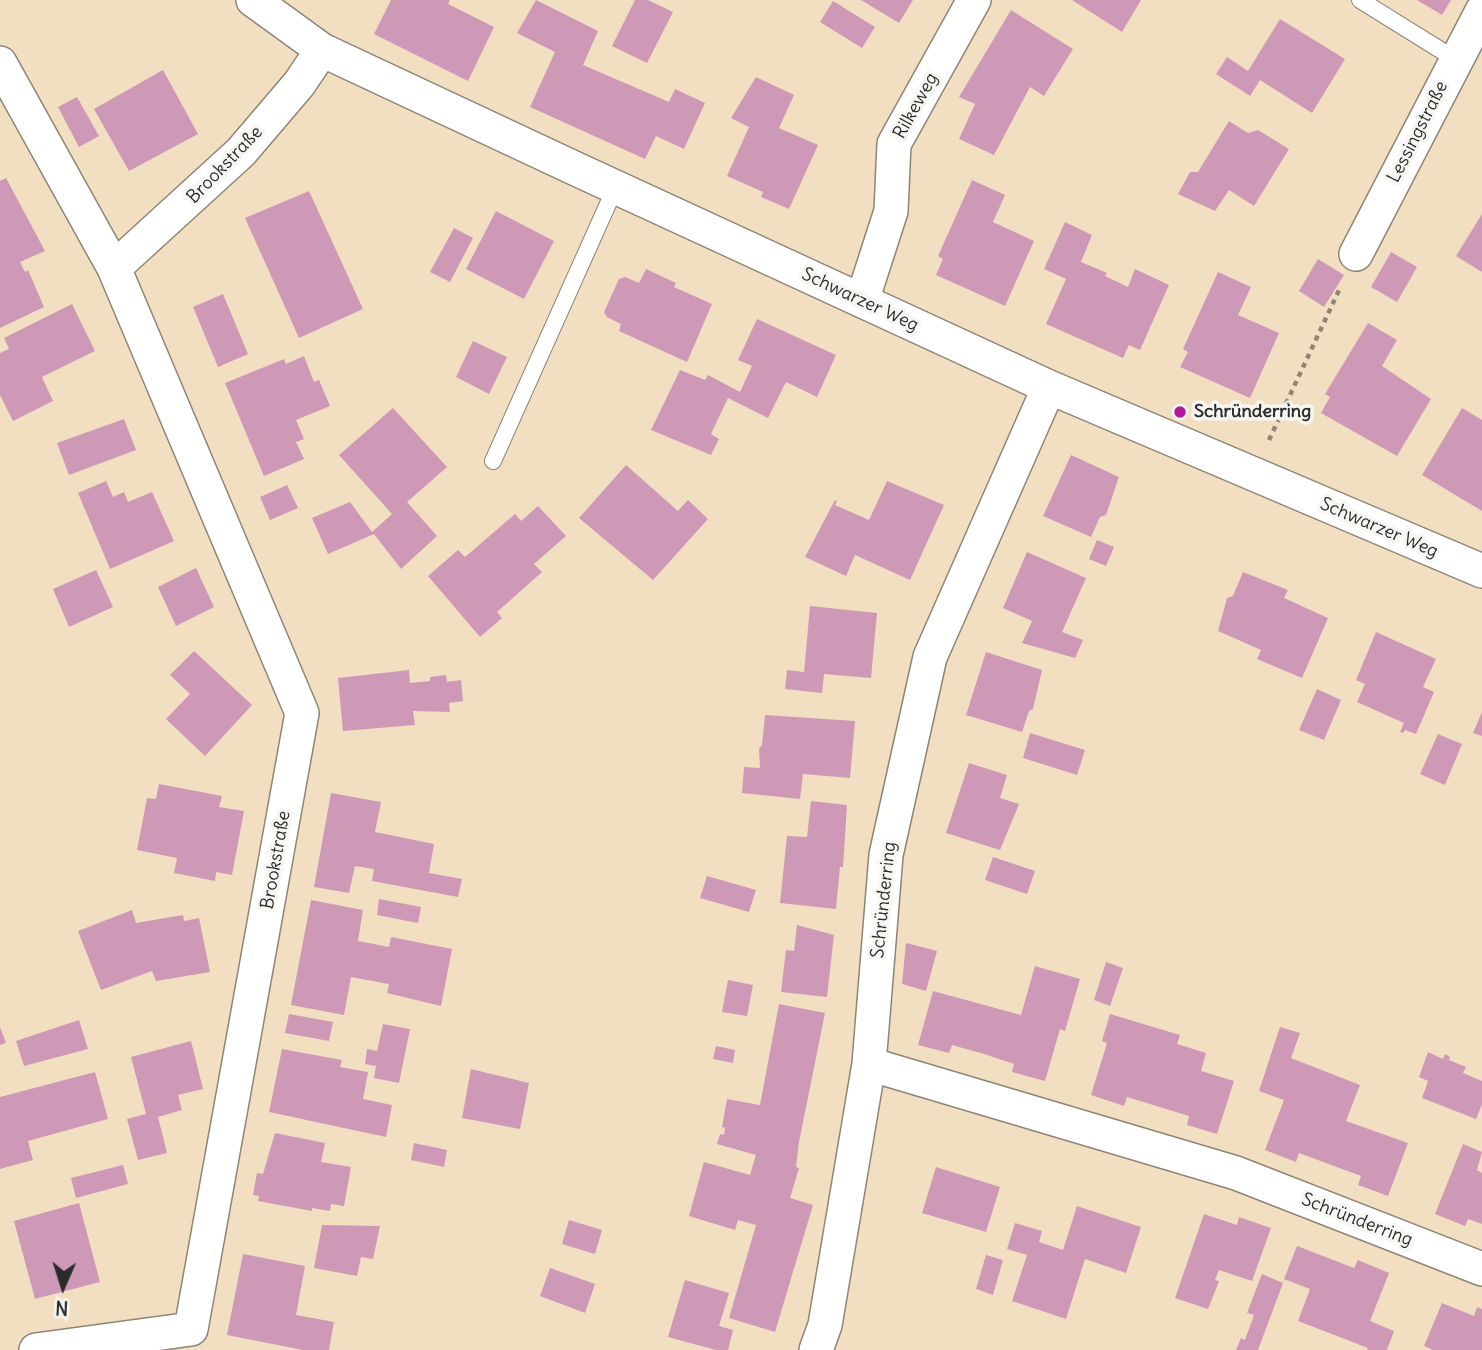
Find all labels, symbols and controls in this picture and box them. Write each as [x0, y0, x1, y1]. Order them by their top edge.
street label: Rilkeweg [889, 69, 943, 143]
street label: Lessingstraße [1383, 78, 1453, 186]
street label: Brookstraße [183, 122, 267, 208]
street label: Schwarzer Weg [798, 264, 922, 336]
place label: Schründerring [1194, 401, 1311, 423]
marker: Schründerring [1172, 404, 1188, 420]
street label: Schwarzer Weg [1317, 493, 1441, 563]
street label: Brookstraße [257, 809, 295, 911]
street label: Schründerring [867, 841, 901, 959]
street label: Schründerring [1298, 1189, 1416, 1251]
north arrow [28, 1252, 98, 1322]
text: N [55, 1296, 69, 1320]

